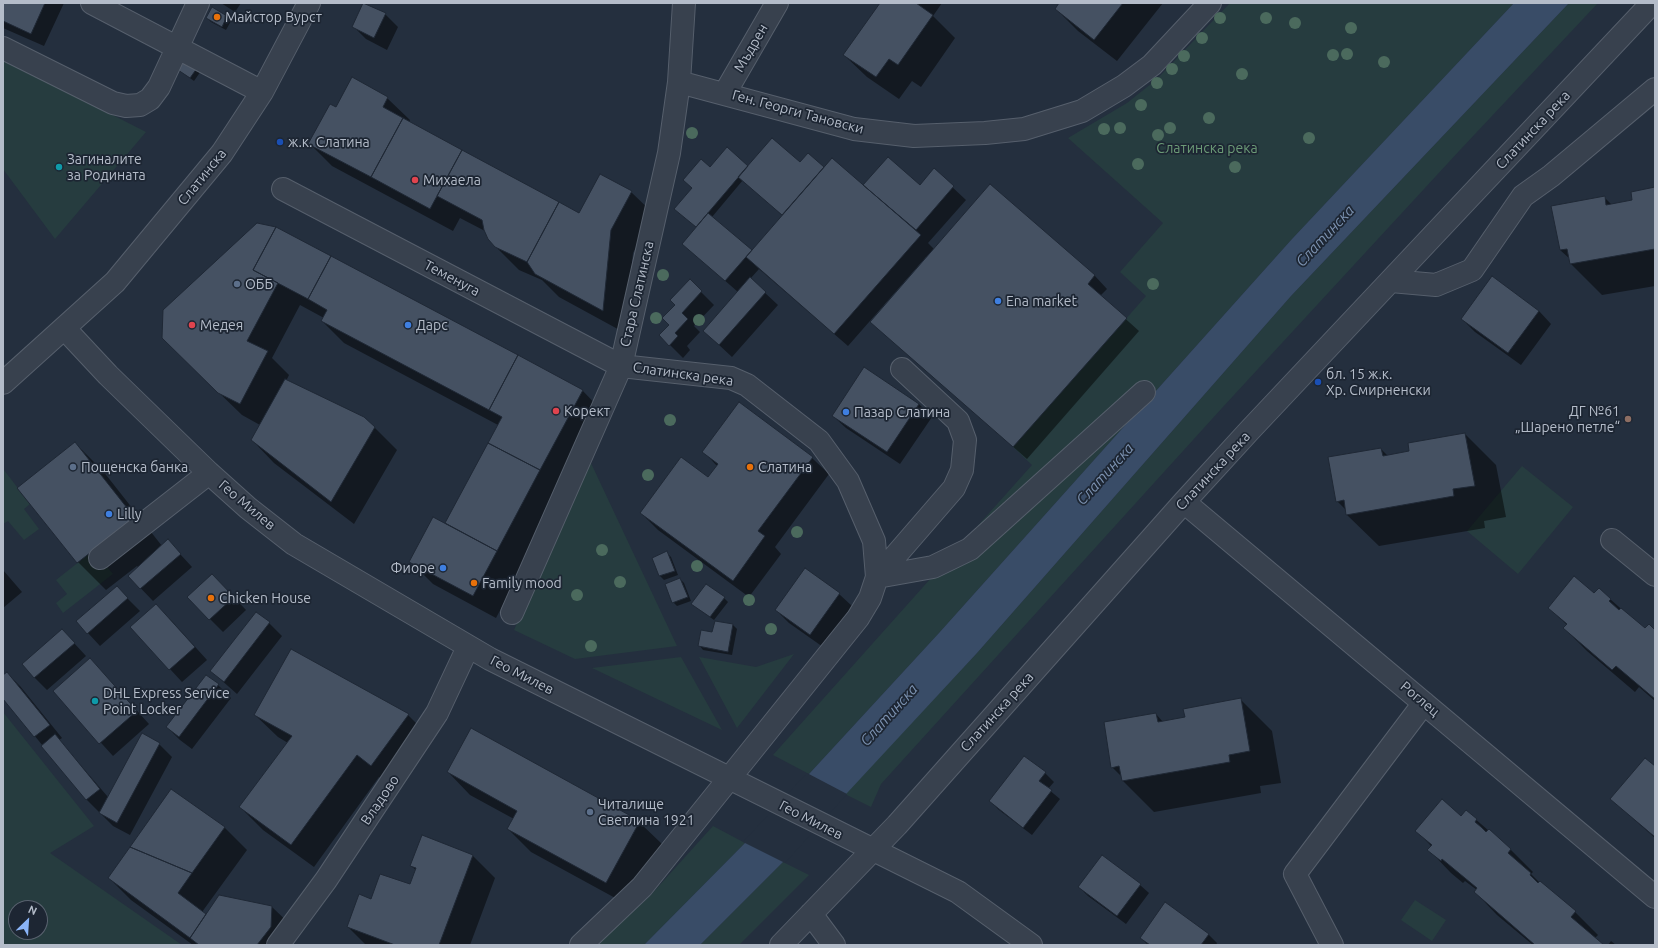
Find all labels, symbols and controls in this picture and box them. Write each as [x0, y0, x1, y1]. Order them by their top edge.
place label: Майстор Вурст [225, 9, 322, 25]
marker: Майстор Вурст [212, 12, 222, 22]
street label: Мъдрен [731, 21, 771, 75]
street label: Ген. Георги Тановски [730, 86, 866, 138]
street label: Слатинска река [1492, 87, 1574, 173]
place label: ж.к. Слатина [288, 134, 370, 150]
marker: ж.к. Слатина [275, 137, 285, 147]
park label: Слатинска река [1156, 140, 1258, 156]
street label: Слатинска [174, 145, 230, 209]
place label: Загиналите за Родината [67, 151, 146, 184]
marker: Загиналите за Родината [54, 162, 64, 172]
place label: Михаела [423, 172, 481, 188]
marker: Михаела [410, 175, 420, 185]
water label: Слатинска [1292, 202, 1358, 270]
street label: Стара Слатинска [617, 239, 657, 349]
street label: Теменуга [421, 256, 483, 300]
place label: ОББ [245, 276, 273, 292]
marker: ОББ [232, 279, 242, 289]
place label: Ena market [1006, 293, 1077, 309]
marker: Ena market [993, 296, 1003, 306]
place label: Медея [200, 317, 243, 333]
place label: Дарс [416, 317, 448, 333]
marker: Медея [187, 320, 197, 330]
marker: Дарс [403, 320, 413, 330]
street label: Слатинска река [632, 359, 734, 389]
place label: бл. 15 ж.к. Хр. Смирненски [1326, 366, 1431, 398]
marker: бл. 15 ж.к. Хр. Смирненски [1313, 377, 1323, 387]
place label: Корект [564, 403, 610, 419]
place label: ДГ №61 „Шарено петле“ [1515, 403, 1620, 436]
place label: Пазар Слатина [854, 404, 950, 420]
marker: Корект [551, 406, 561, 416]
marker: Пазар Слатина [841, 407, 851, 417]
marker: ДГ №61 „Шарено петле“ [1623, 414, 1633, 424]
street label: Слатинска река [1172, 428, 1254, 514]
water label: Слатинска [1072, 439, 1138, 509]
place label: Пощенска банка [81, 459, 188, 475]
place label: Слатина [758, 459, 812, 475]
marker: Пощенска банка [68, 462, 78, 472]
marker: Слатина [745, 462, 755, 472]
street label: Гео Милев [215, 476, 279, 534]
place label: Lilly [117, 506, 142, 522]
marker: Lilly [104, 509, 114, 519]
place label: Фиоре [391, 560, 435, 576]
marker: Фиоре [438, 563, 448, 573]
place label: Family mood [482, 575, 562, 591]
marker: Family mood [469, 578, 479, 588]
place label: Chicken House [219, 590, 311, 606]
marker: Chicken House [206, 593, 216, 603]
street label: Гео Милев [488, 652, 556, 698]
street label: Слатинска река [957, 669, 1037, 755]
street label: Роглец [1397, 678, 1443, 720]
water label: Слатинска [856, 680, 922, 750]
place label: DHL Express Service Point Locker [103, 685, 230, 718]
marker: DHL Express Service Point Locker [90, 696, 100, 706]
street label: Владово [357, 772, 403, 828]
place label: Читалище Светлина 1921 [598, 796, 695, 828]
street label: Гео Милев [777, 797, 845, 843]
marker: Читалище Светлина 1921 [585, 807, 595, 817]
north arrow [8, 900, 48, 940]
text: N [26, 903, 39, 917]

